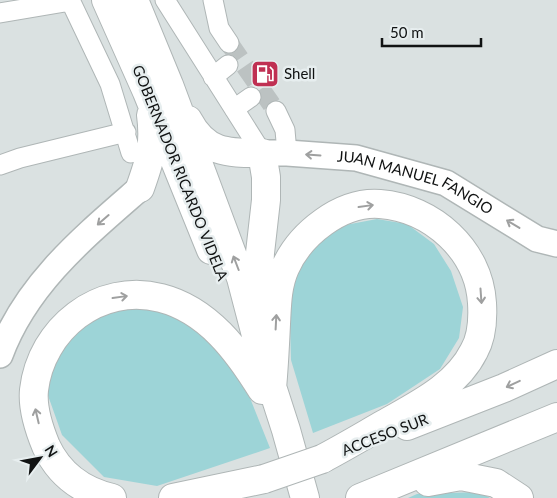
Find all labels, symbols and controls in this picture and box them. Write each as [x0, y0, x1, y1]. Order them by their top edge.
scale bar [382, 15, 481, 47]
text: 50 m [390, 23, 424, 41]
fuel station icon: Shell [250, 59, 280, 89]
street label: GOBERNADOR RICARDO VIDELA [129, 62, 233, 284]
place label: Shell [284, 64, 315, 82]
street label: JUAN MANUEL FANGIO [337, 147, 496, 218]
one-way arrow [306, 150, 322, 159]
one-way arrow [358, 200, 374, 210]
one-way arrow [97, 214, 110, 225]
one-way arrow [507, 219, 521, 229]
one-way arrow [230, 255, 239, 270]
one-way arrow [477, 288, 486, 304]
one-way arrow [111, 292, 127, 302]
one-way arrow [272, 314, 281, 330]
one-way arrow [506, 380, 521, 390]
one-way arrow [32, 408, 41, 424]
street label: ACCESO SUR [339, 409, 431, 459]
north arrow [15, 433, 65, 483]
text: N [41, 442, 62, 460]

